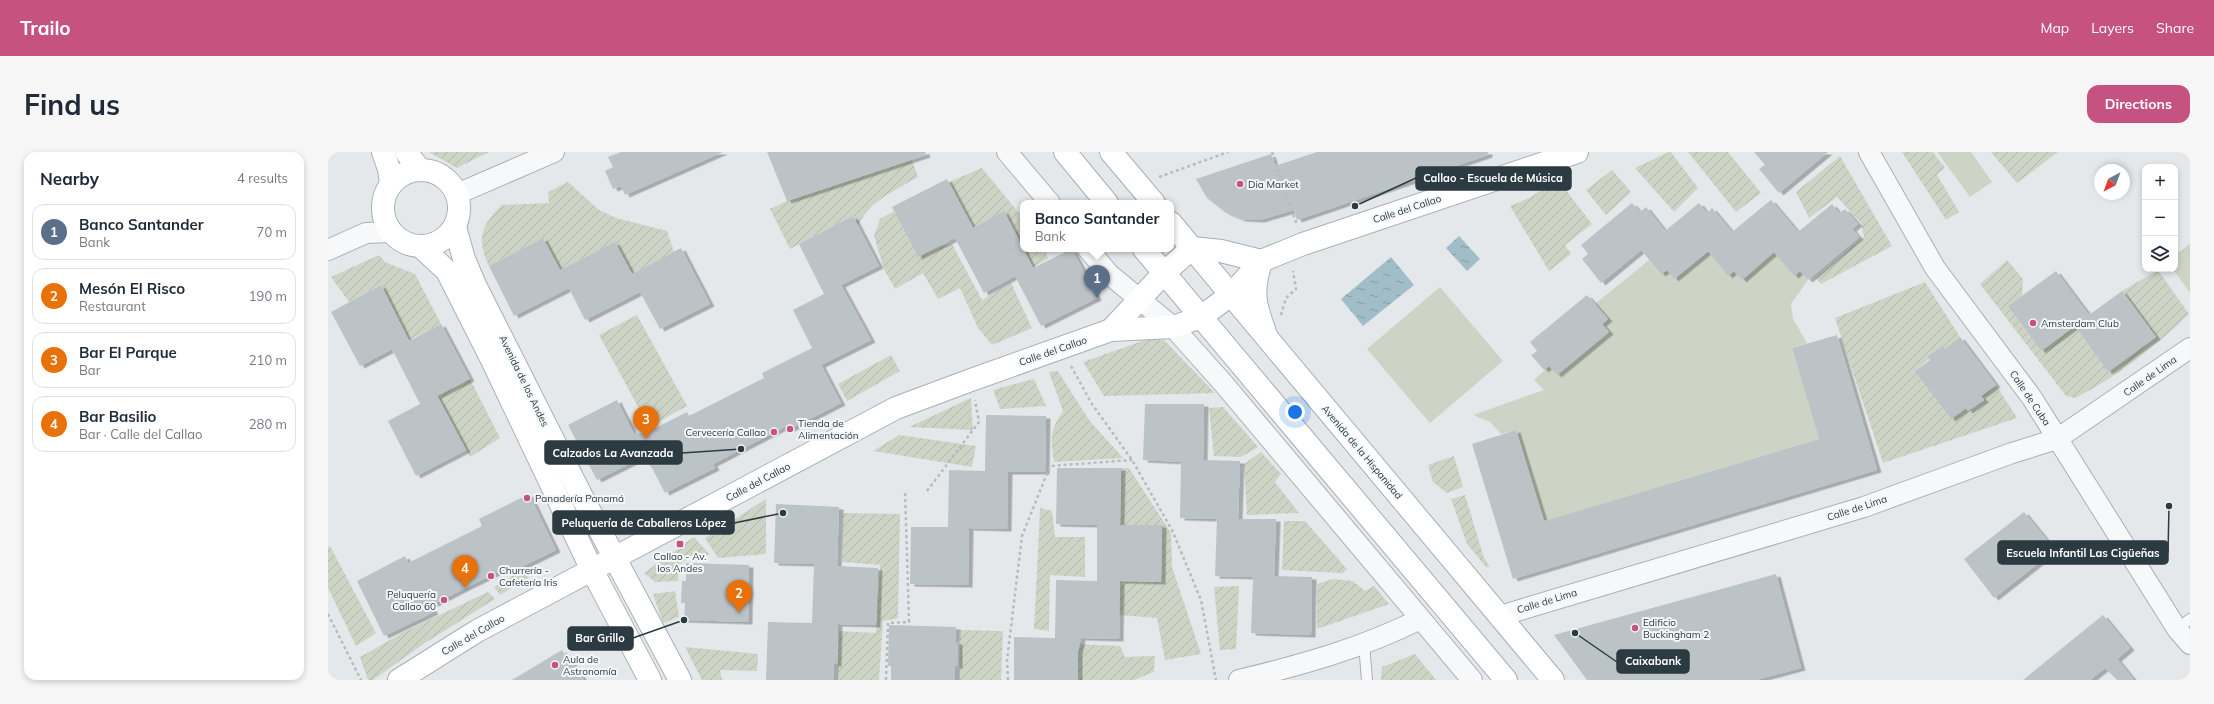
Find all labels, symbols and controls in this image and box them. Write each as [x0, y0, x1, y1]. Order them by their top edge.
text: Trailo [20, 16, 71, 40]
text: Map [2040, 19, 2069, 37]
text: Layers [2091, 19, 2134, 37]
text: Share [2156, 19, 2194, 37]
button: Directions [2087, 85, 2190, 123]
text: Find us [24, 87, 120, 122]
north arrow [2094, 164, 2130, 200]
map controls [2142, 164, 2178, 272]
button: + [2142, 164, 2178, 200]
callout: Callao - Escuela de Música [1416, 167, 1571, 190]
text: Nearby [40, 168, 99, 189]
text: 4 results [237, 170, 288, 186]
text: Callao - Escuela de Música [1423, 171, 1563, 185]
place label: Dia Market [1248, 178, 1299, 191]
marker: Dia Market [1235, 179, 1245, 189]
street label: Calle del Callao [1371, 192, 1443, 226]
popup [1020, 200, 1174, 252]
button: − [2142, 200, 2178, 236]
text: Banco Santander [1035, 209, 1159, 228]
text: Banco Santander [79, 215, 204, 234]
text: 1 [50, 224, 58, 240]
text: 70 m [257, 224, 287, 240]
text: Bank [1035, 228, 1066, 244]
text: Bank [79, 234, 110, 250]
button: layers [2142, 236, 2178, 272]
pin: 1 [1084, 265, 1110, 298]
text: Mesón El Risco [79, 279, 185, 298]
text: 2 [50, 288, 58, 304]
text: 190 m [249, 288, 287, 304]
text: Restaurant [79, 298, 146, 314]
place label: Amsterdam Club [2041, 317, 2119, 330]
marker: Amsterdam Club [2028, 318, 2038, 328]
street label: Avenida de los Andes [496, 333, 552, 429]
street label: Calle del Callao [1017, 333, 1089, 369]
text: Bar El Parque [79, 343, 177, 362]
text: 3 [50, 352, 58, 368]
text: 210 m [249, 352, 287, 368]
street label: Calle de Lima [2121, 353, 2179, 399]
text: Bar [79, 362, 100, 378]
street label: Calle de Cuba [2007, 368, 2053, 428]
your location [1285, 402, 1305, 422]
street label: Avenida de la Hispanidad [1319, 402, 1405, 502]
pin: 3 [633, 406, 659, 439]
text: Bar Basilio [79, 407, 156, 426]
text: 4 [50, 416, 58, 432]
text: 280 m [249, 416, 287, 432]
place label: Tienda de Alimentación [798, 417, 859, 442]
marker: Tienda de Alimentación [785, 424, 795, 434]
text: Bar · Calle del Callao [79, 426, 203, 442]
place label: Cervecería Callao [685, 426, 766, 439]
marker: Cervecería Callao [769, 427, 779, 437]
callout: Calzados La Avanzada [545, 441, 682, 464]
text: Calzados La Avanzada [553, 446, 674, 460]
street label: Calle del Callao [724, 459, 793, 504]
place label: Panadería Panamá [535, 492, 624, 505]
street label: Calle de Lima [1825, 492, 1889, 524]
marker: Panadería Panamá [522, 493, 532, 503]
callout: Peluquería de Caballeros López [553, 511, 734, 534]
text: Peluquería de Caballeros López [562, 516, 727, 530]
marker: Callao - Av. los Andes [675, 539, 685, 549]
callout: Escuela Infantil Las Cigüeñas [1998, 541, 2168, 564]
text: Escuela Infantil Las Cigüeñas [2006, 546, 2160, 560]
place label: Callao - Av. los Andes [654, 550, 706, 575]
pin: 4 [452, 555, 478, 588]
place label: Churrería - Cafetería Iris [499, 564, 557, 589]
marker: Churrería - Cafetería Iris [486, 571, 496, 581]
pin: 2 [726, 580, 752, 613]
street label: Calle de Lima [1515, 586, 1579, 616]
place label: Peluquería Callao 60 [387, 588, 436, 613]
marker: Peluquería Callao 60 [439, 595, 449, 605]
street label: Calle del Callao [439, 611, 507, 658]
place label: Edificio Buckingham 2 [1643, 616, 1709, 641]
marker: Edificio Buckingham 2 [1630, 623, 1640, 633]
callout: Bar Grillo [568, 627, 633, 650]
text: Bar Grillo [575, 631, 625, 645]
callout: Caixabank [1617, 650, 1689, 673]
place label: Aula de Astronomía [563, 653, 617, 678]
text: Caixabank [1625, 654, 1682, 668]
marker: Aula de Astronomía [550, 660, 560, 670]

